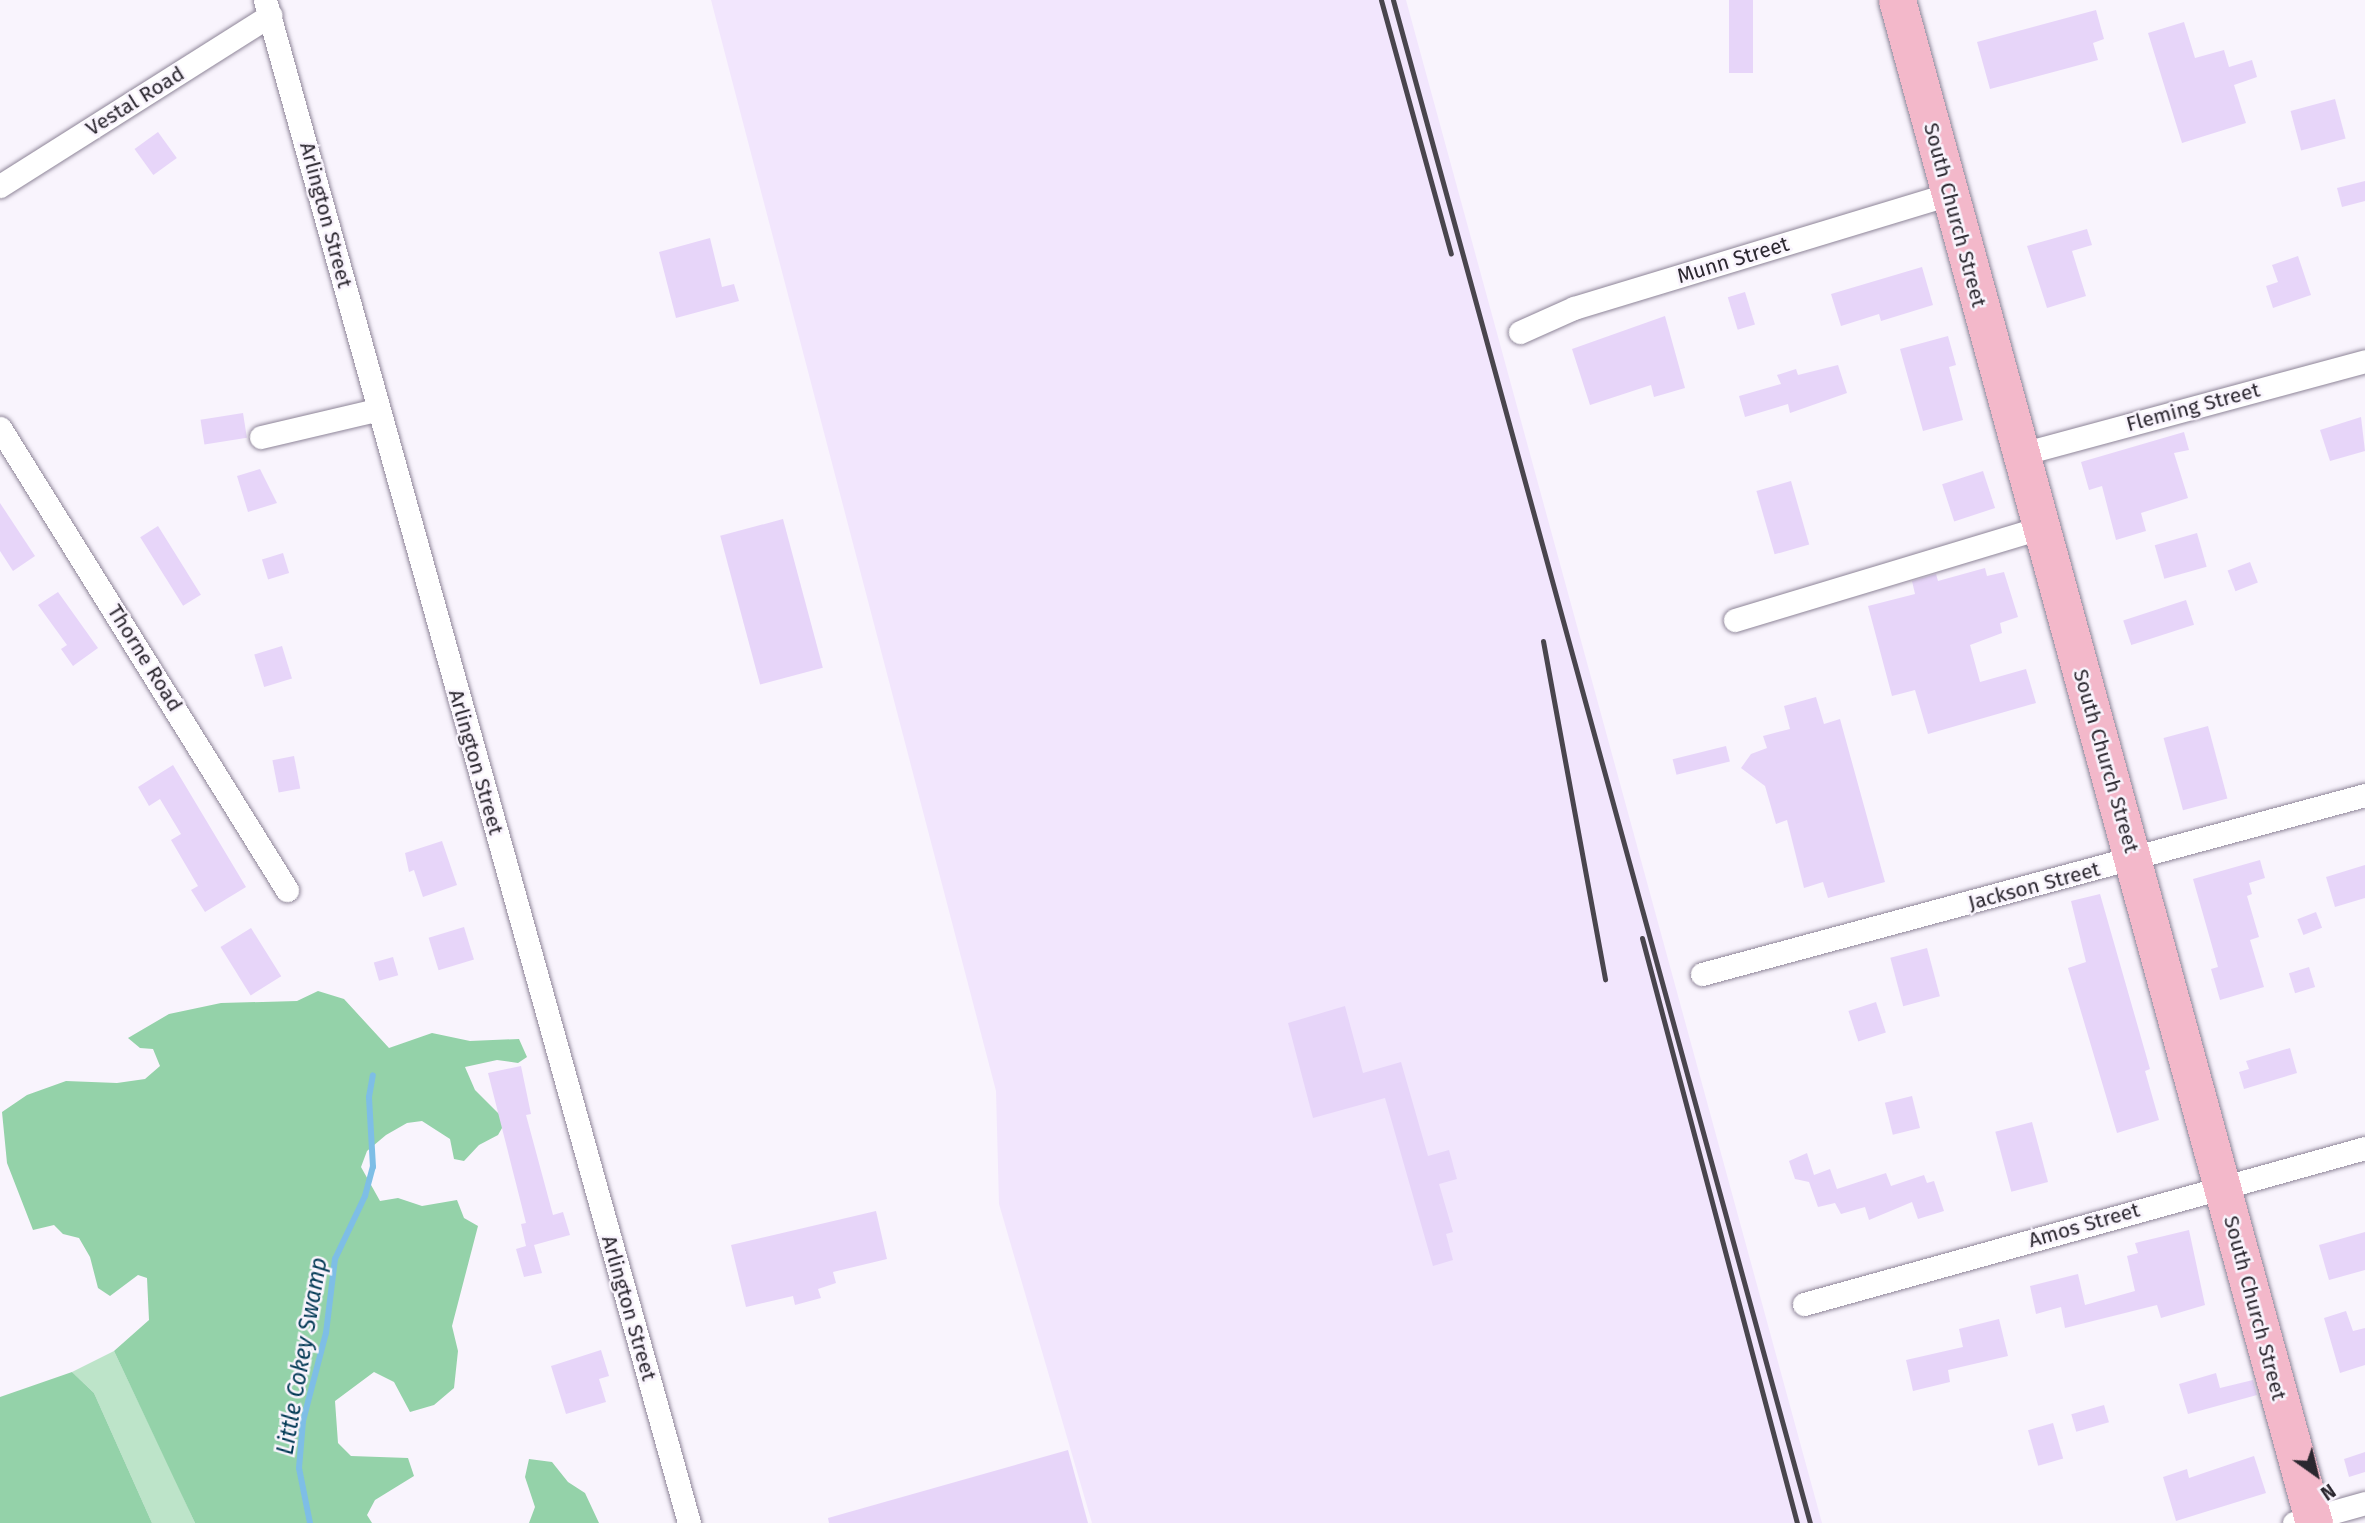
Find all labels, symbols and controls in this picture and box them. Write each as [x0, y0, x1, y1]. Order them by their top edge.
street label: Vestal Road [81, 61, 189, 141]
street label: South Church Street [1918, 120, 1992, 310]
street label: Arlington Street [294, 139, 358, 291]
street label: Munn Street [1674, 231, 1792, 289]
street label: Fleming Street [2123, 377, 2263, 437]
street label: Thorne Road [102, 600, 188, 716]
street label: South Church Street [2068, 666, 2144, 856]
street label: Arlington Street [443, 687, 509, 837]
street label: Jackson Street [1965, 856, 2103, 916]
street label: Amos Street [2025, 1197, 2143, 1253]
street label: South Church Street [2218, 1213, 2292, 1403]
street label: Arlington Street [596, 1233, 662, 1383]
water label: Little Cokey Swamp [271, 1255, 333, 1457]
north arrow [2281, 1439, 2351, 1509]
text: N [2316, 1479, 2340, 1505]

